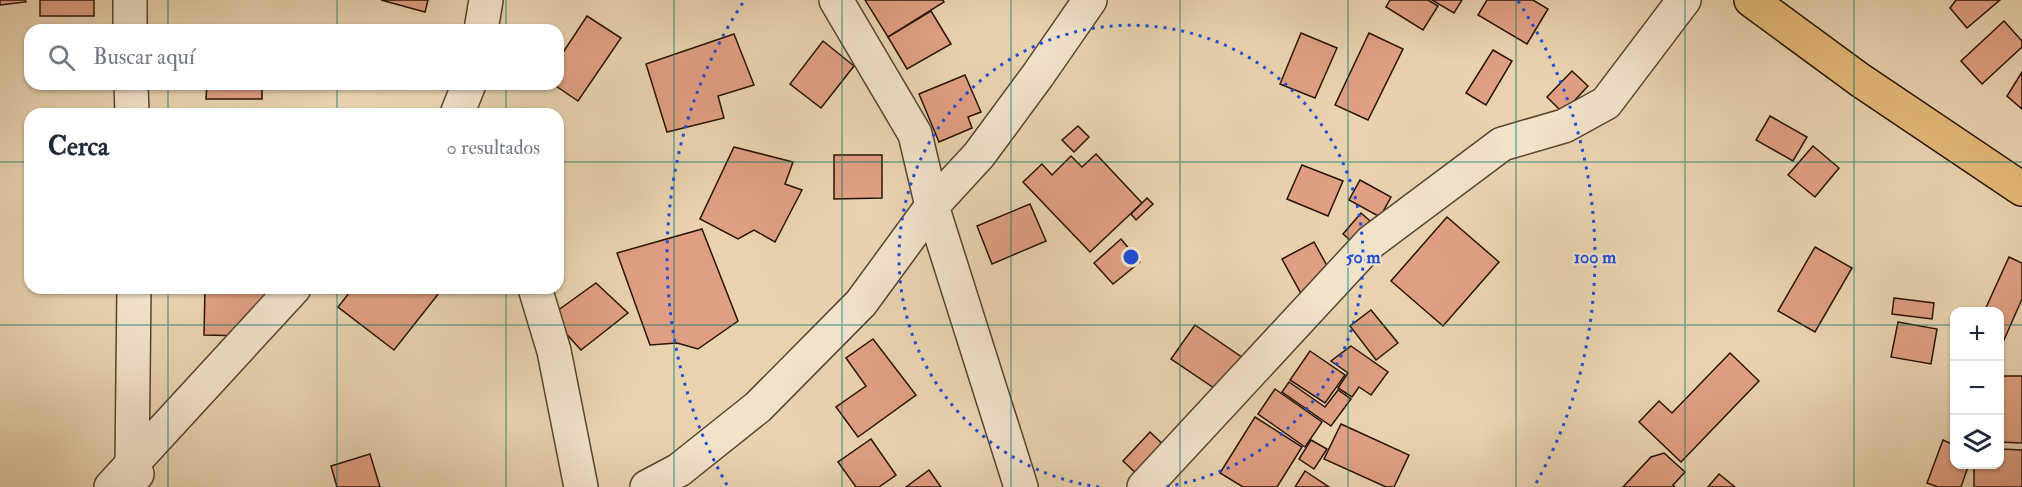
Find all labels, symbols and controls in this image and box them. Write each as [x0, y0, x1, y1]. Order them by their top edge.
search box [24, 24, 564, 90]
icon: search [45, 41, 78, 74]
text: Buscar aquí [93, 43, 195, 71]
text: Cerca [48, 131, 109, 163]
text: 0 resultados [447, 135, 540, 160]
text: 50 m [1346, 246, 1381, 269]
text: 100 m [1574, 246, 1617, 269]
centre of rings [1121, 247, 1141, 267]
map controls [1950, 307, 2004, 469]
button: + [1950, 307, 2004, 361]
button: − [1950, 361, 2004, 415]
button: layers [1950, 415, 2004, 469]

